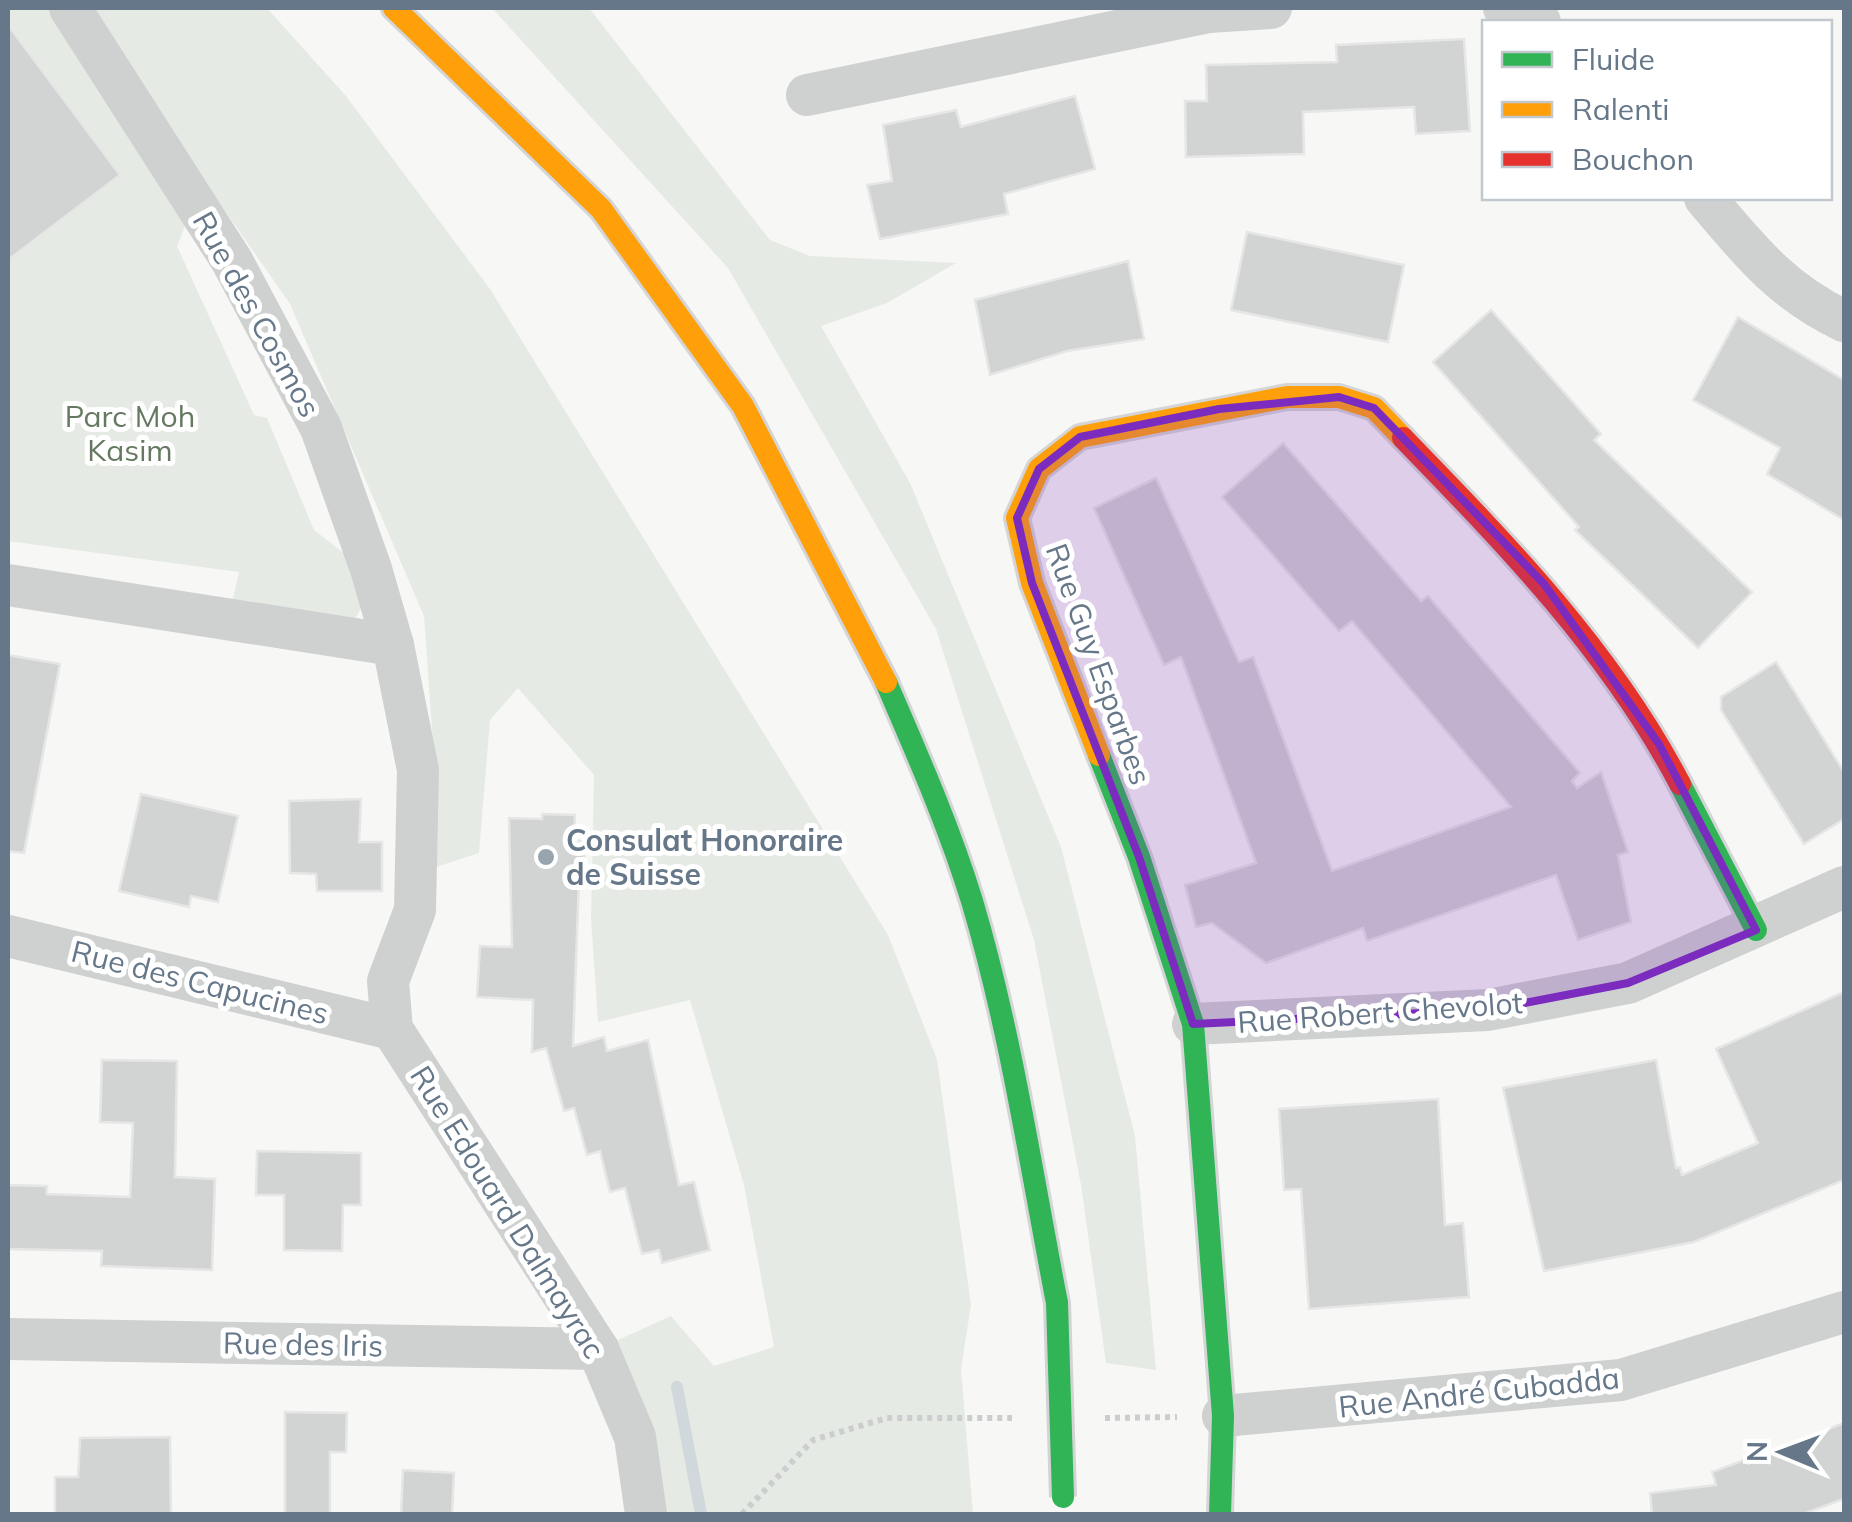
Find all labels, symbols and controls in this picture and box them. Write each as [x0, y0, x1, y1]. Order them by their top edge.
legend [1482, 20, 1832, 200]
text: Fluide [1572, 40, 1655, 78]
text: Ralenti [1572, 90, 1669, 128]
text: Bouchon [1572, 140, 1694, 178]
street label: Rue des Cosmos [185, 205, 329, 423]
park label: Parc Moh Kasim [65, 397, 195, 469]
street label: Rue Guy Esparbes [1038, 538, 1160, 790]
place label: Consulat Honoraire de Suisse [566, 821, 843, 893]
marker: Consulat Honoraire de Suisse [535, 846, 557, 868]
street label: Rue des Capucines [68, 932, 332, 1032]
street label: Rue Robert Chevolot [1236, 983, 1524, 1041]
street label: Rue Edouard Dalmayrac [402, 1059, 614, 1365]
street label: Rue des Iris [223, 1324, 383, 1364]
street label: Rue André Cubadda [1337, 1358, 1621, 1426]
north arrow [1732, 1402, 1832, 1502]
text: N [1739, 1441, 1774, 1462]

